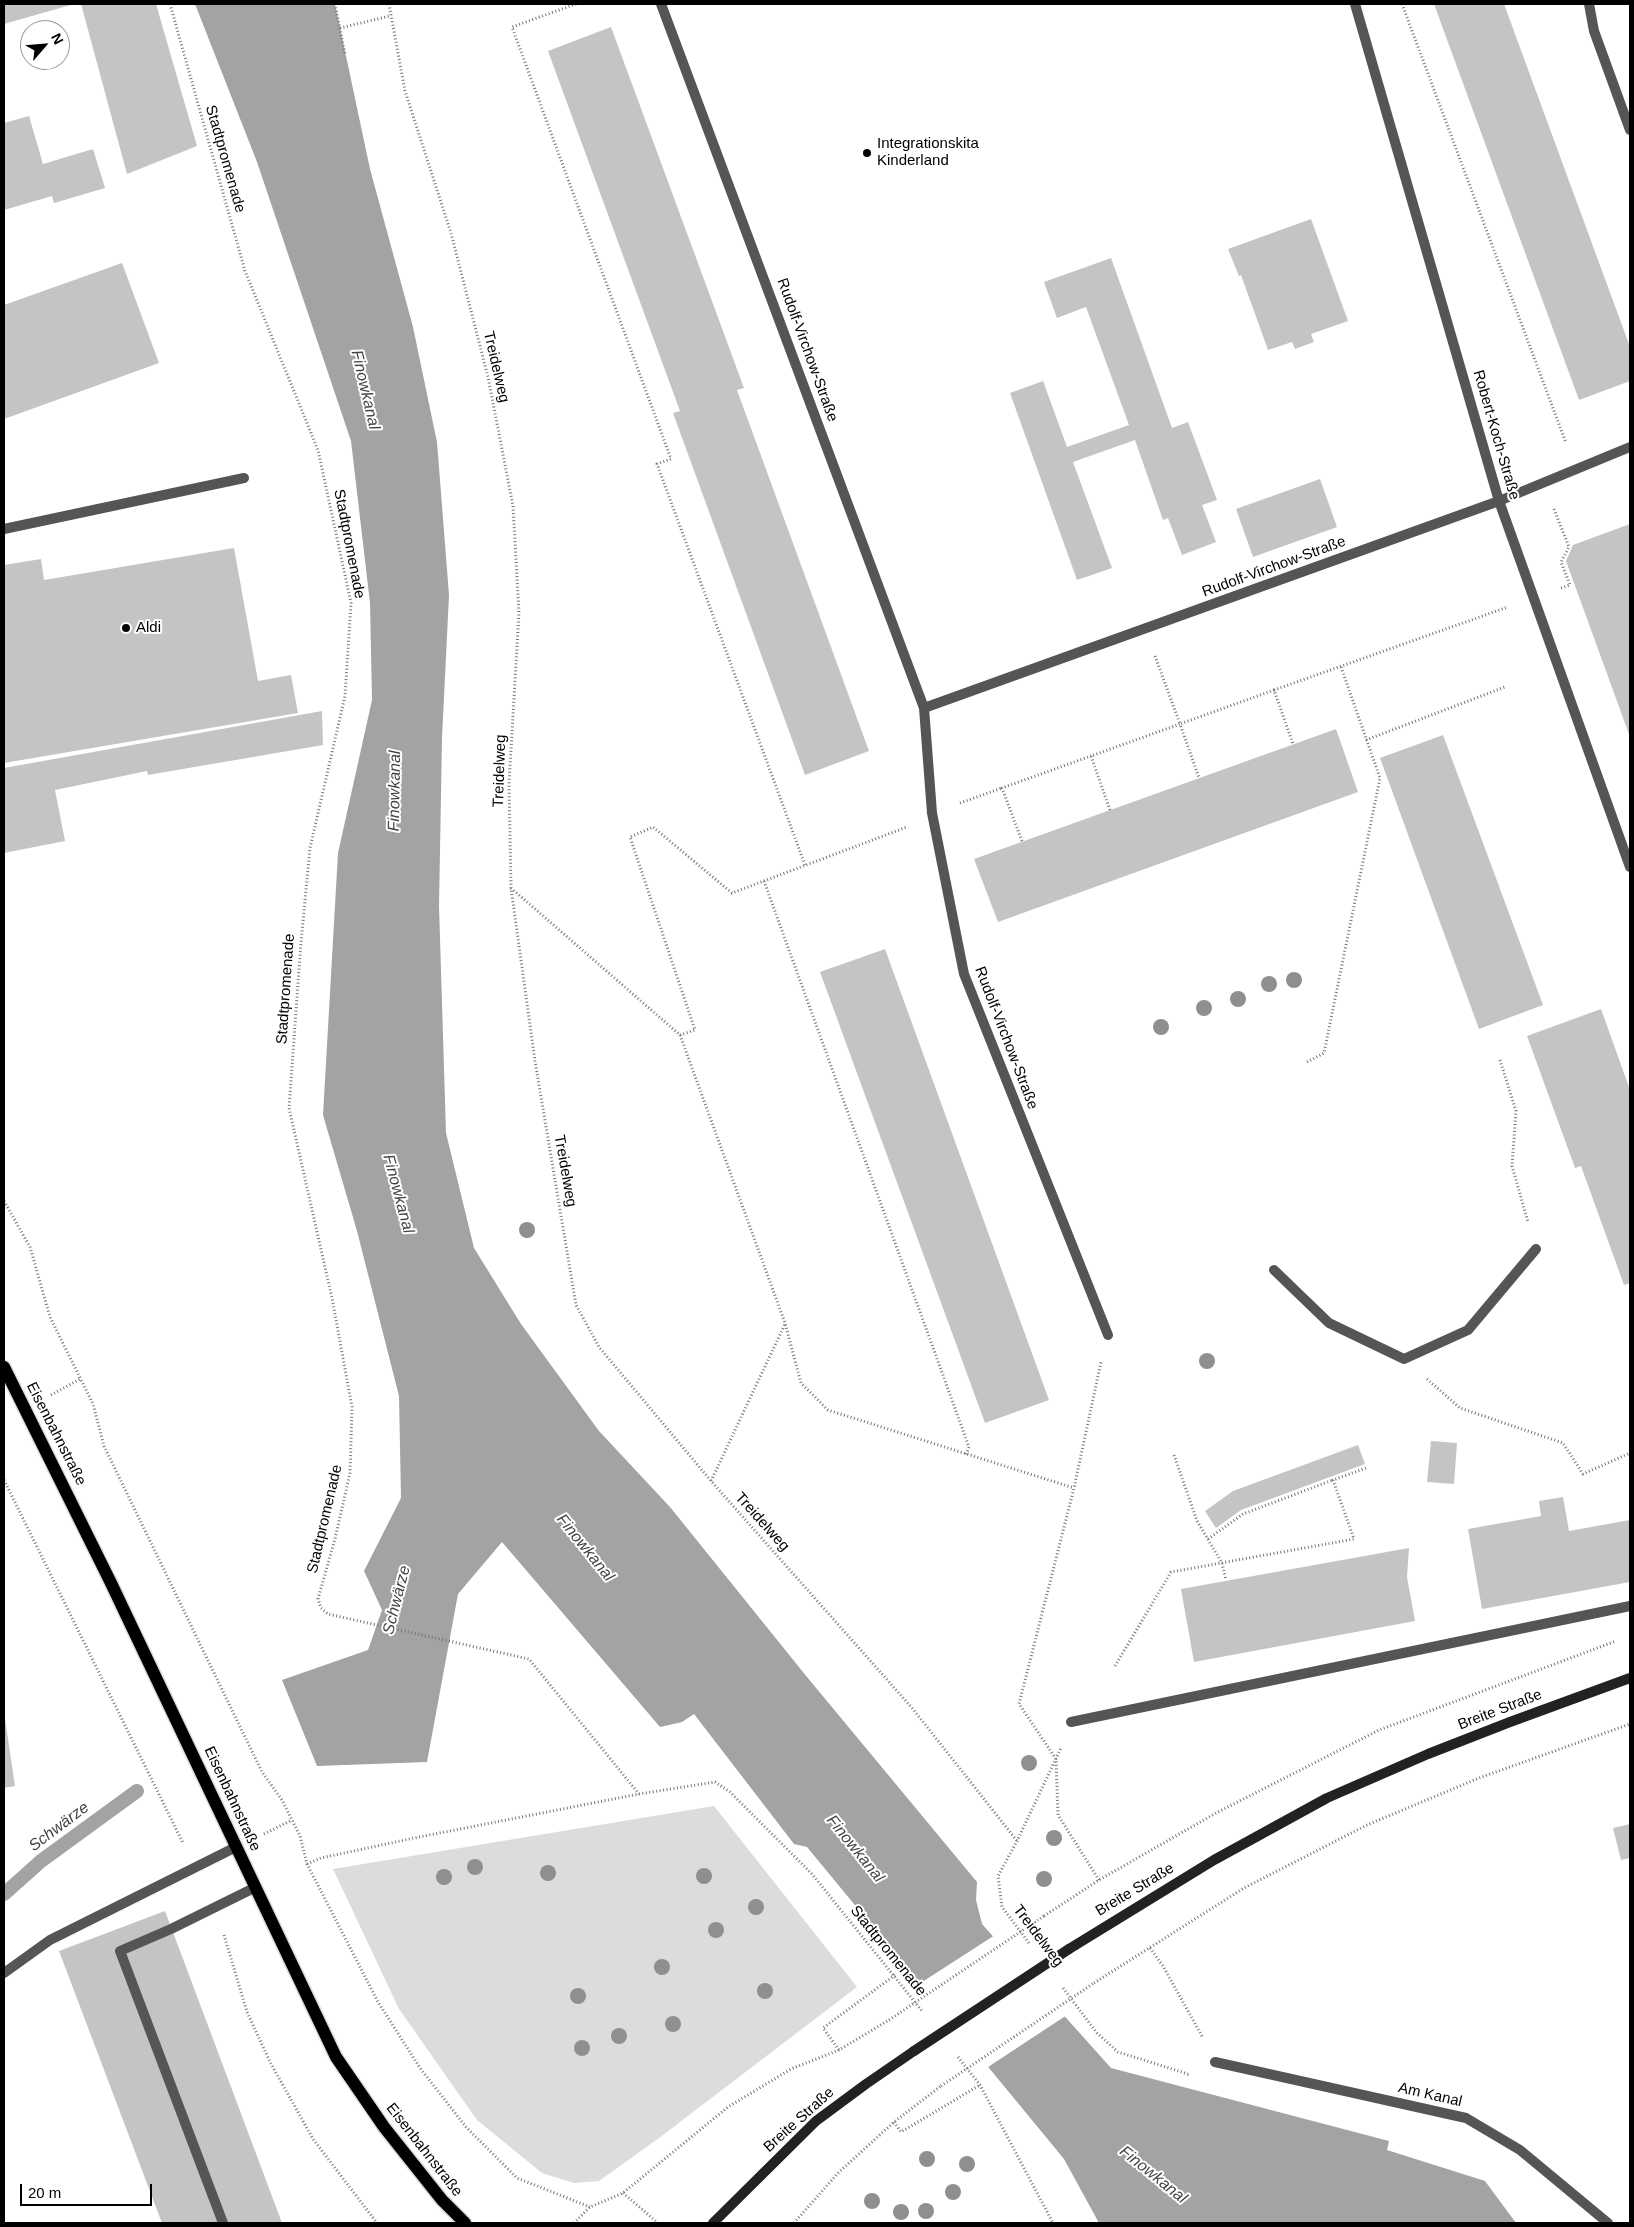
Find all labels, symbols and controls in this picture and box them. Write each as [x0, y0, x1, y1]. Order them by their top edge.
north arrow [20, 20, 70, 70]
text: N [48, 31, 67, 47]
street label: Stadtpromenade [201, 103, 249, 215]
place label: Integrationskita Kinderland [877, 135, 979, 170]
marker: Integrationskita Kinderland [861, 147, 873, 159]
street label: Rudolf-Virchow-Straße [773, 276, 841, 424]
street label: Treidelweg [479, 330, 513, 404]
water label: Finowkanal [347, 348, 383, 432]
street label: Robert-Koch-Straße [1469, 368, 1523, 502]
street label: Stadtpromenade [330, 488, 368, 600]
street label: Rudolf-Virchow-Straße [1200, 533, 1348, 601]
place label: Aldi [136, 619, 161, 637]
marker: Aldi [120, 622, 132, 634]
street label: Treidelweg [490, 734, 510, 808]
water label: Finowkanal [385, 750, 405, 832]
street label: Stadtpromenade [273, 933, 299, 1045]
street label: Rudolf-Virchow-Straße [970, 964, 1042, 1112]
street label: Treidelweg [550, 1134, 580, 1208]
water label: Finowkanal [378, 1152, 418, 1236]
street label: Eisenbahnstraße [22, 1379, 90, 1489]
street label: Stadtpromenade [304, 1463, 346, 1575]
street label: Treidelweg [731, 1489, 793, 1555]
water label: Finowkanal [552, 1511, 618, 1585]
water label: Schwärze [379, 1564, 415, 1636]
street label: Breite Straße [1456, 1686, 1544, 1734]
street label: Eisenbahnstraße [200, 1744, 264, 1854]
water label: Schwärze [25, 1798, 93, 1856]
water label: Finowkanal [822, 1812, 888, 1886]
street label: Breite Straße [1092, 1860, 1178, 1920]
street label: Stadtpromenade [846, 1902, 930, 2000]
street label: Treidelweg [1009, 1902, 1067, 1970]
street label: Am Kanal [1396, 2079, 1464, 2111]
street label: Breite Straße [760, 2084, 838, 2156]
street label: Eisenbahnstraße [382, 2100, 466, 2200]
water label: Finowkanal [1116, 2142, 1190, 2208]
scale bar [22, 2174, 155, 2206]
text: 20 m [28, 2184, 61, 2201]

